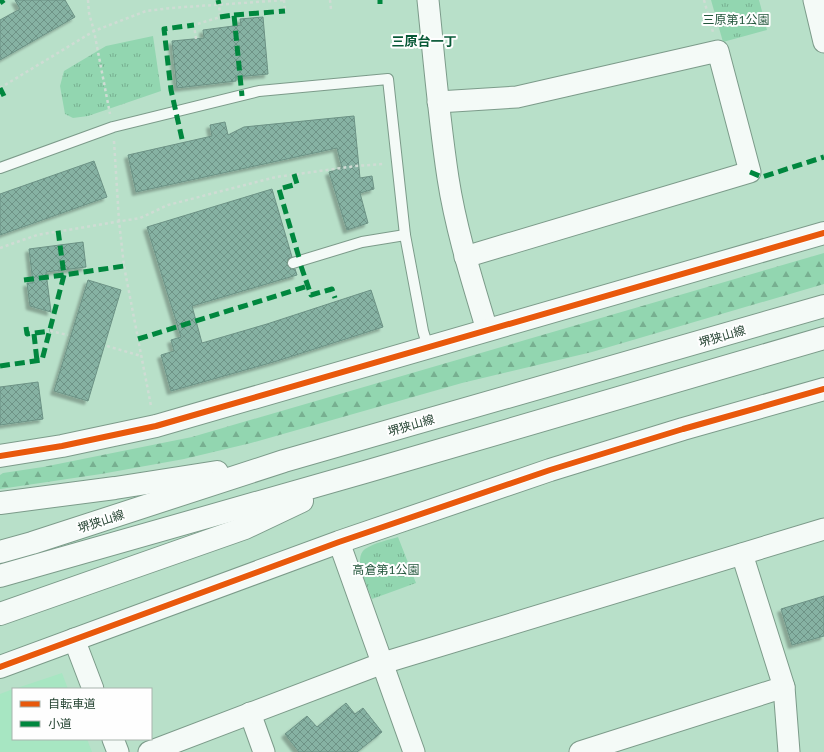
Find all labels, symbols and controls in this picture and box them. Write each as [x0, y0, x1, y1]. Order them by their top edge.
park label: 三原第1公園 [703, 12, 769, 27]
district label: 三原台一丁 [391, 33, 457, 49]
street label: 堺狭山線 [697, 322, 747, 350]
street label: 堺狭山線 [386, 411, 436, 439]
street label: 堺狭山線 [76, 506, 126, 536]
park label: 高倉第1公園 [353, 562, 419, 577]
legend [12, 688, 152, 740]
text: 自転車道 [48, 696, 96, 711]
text: 小道 [48, 716, 72, 731]

